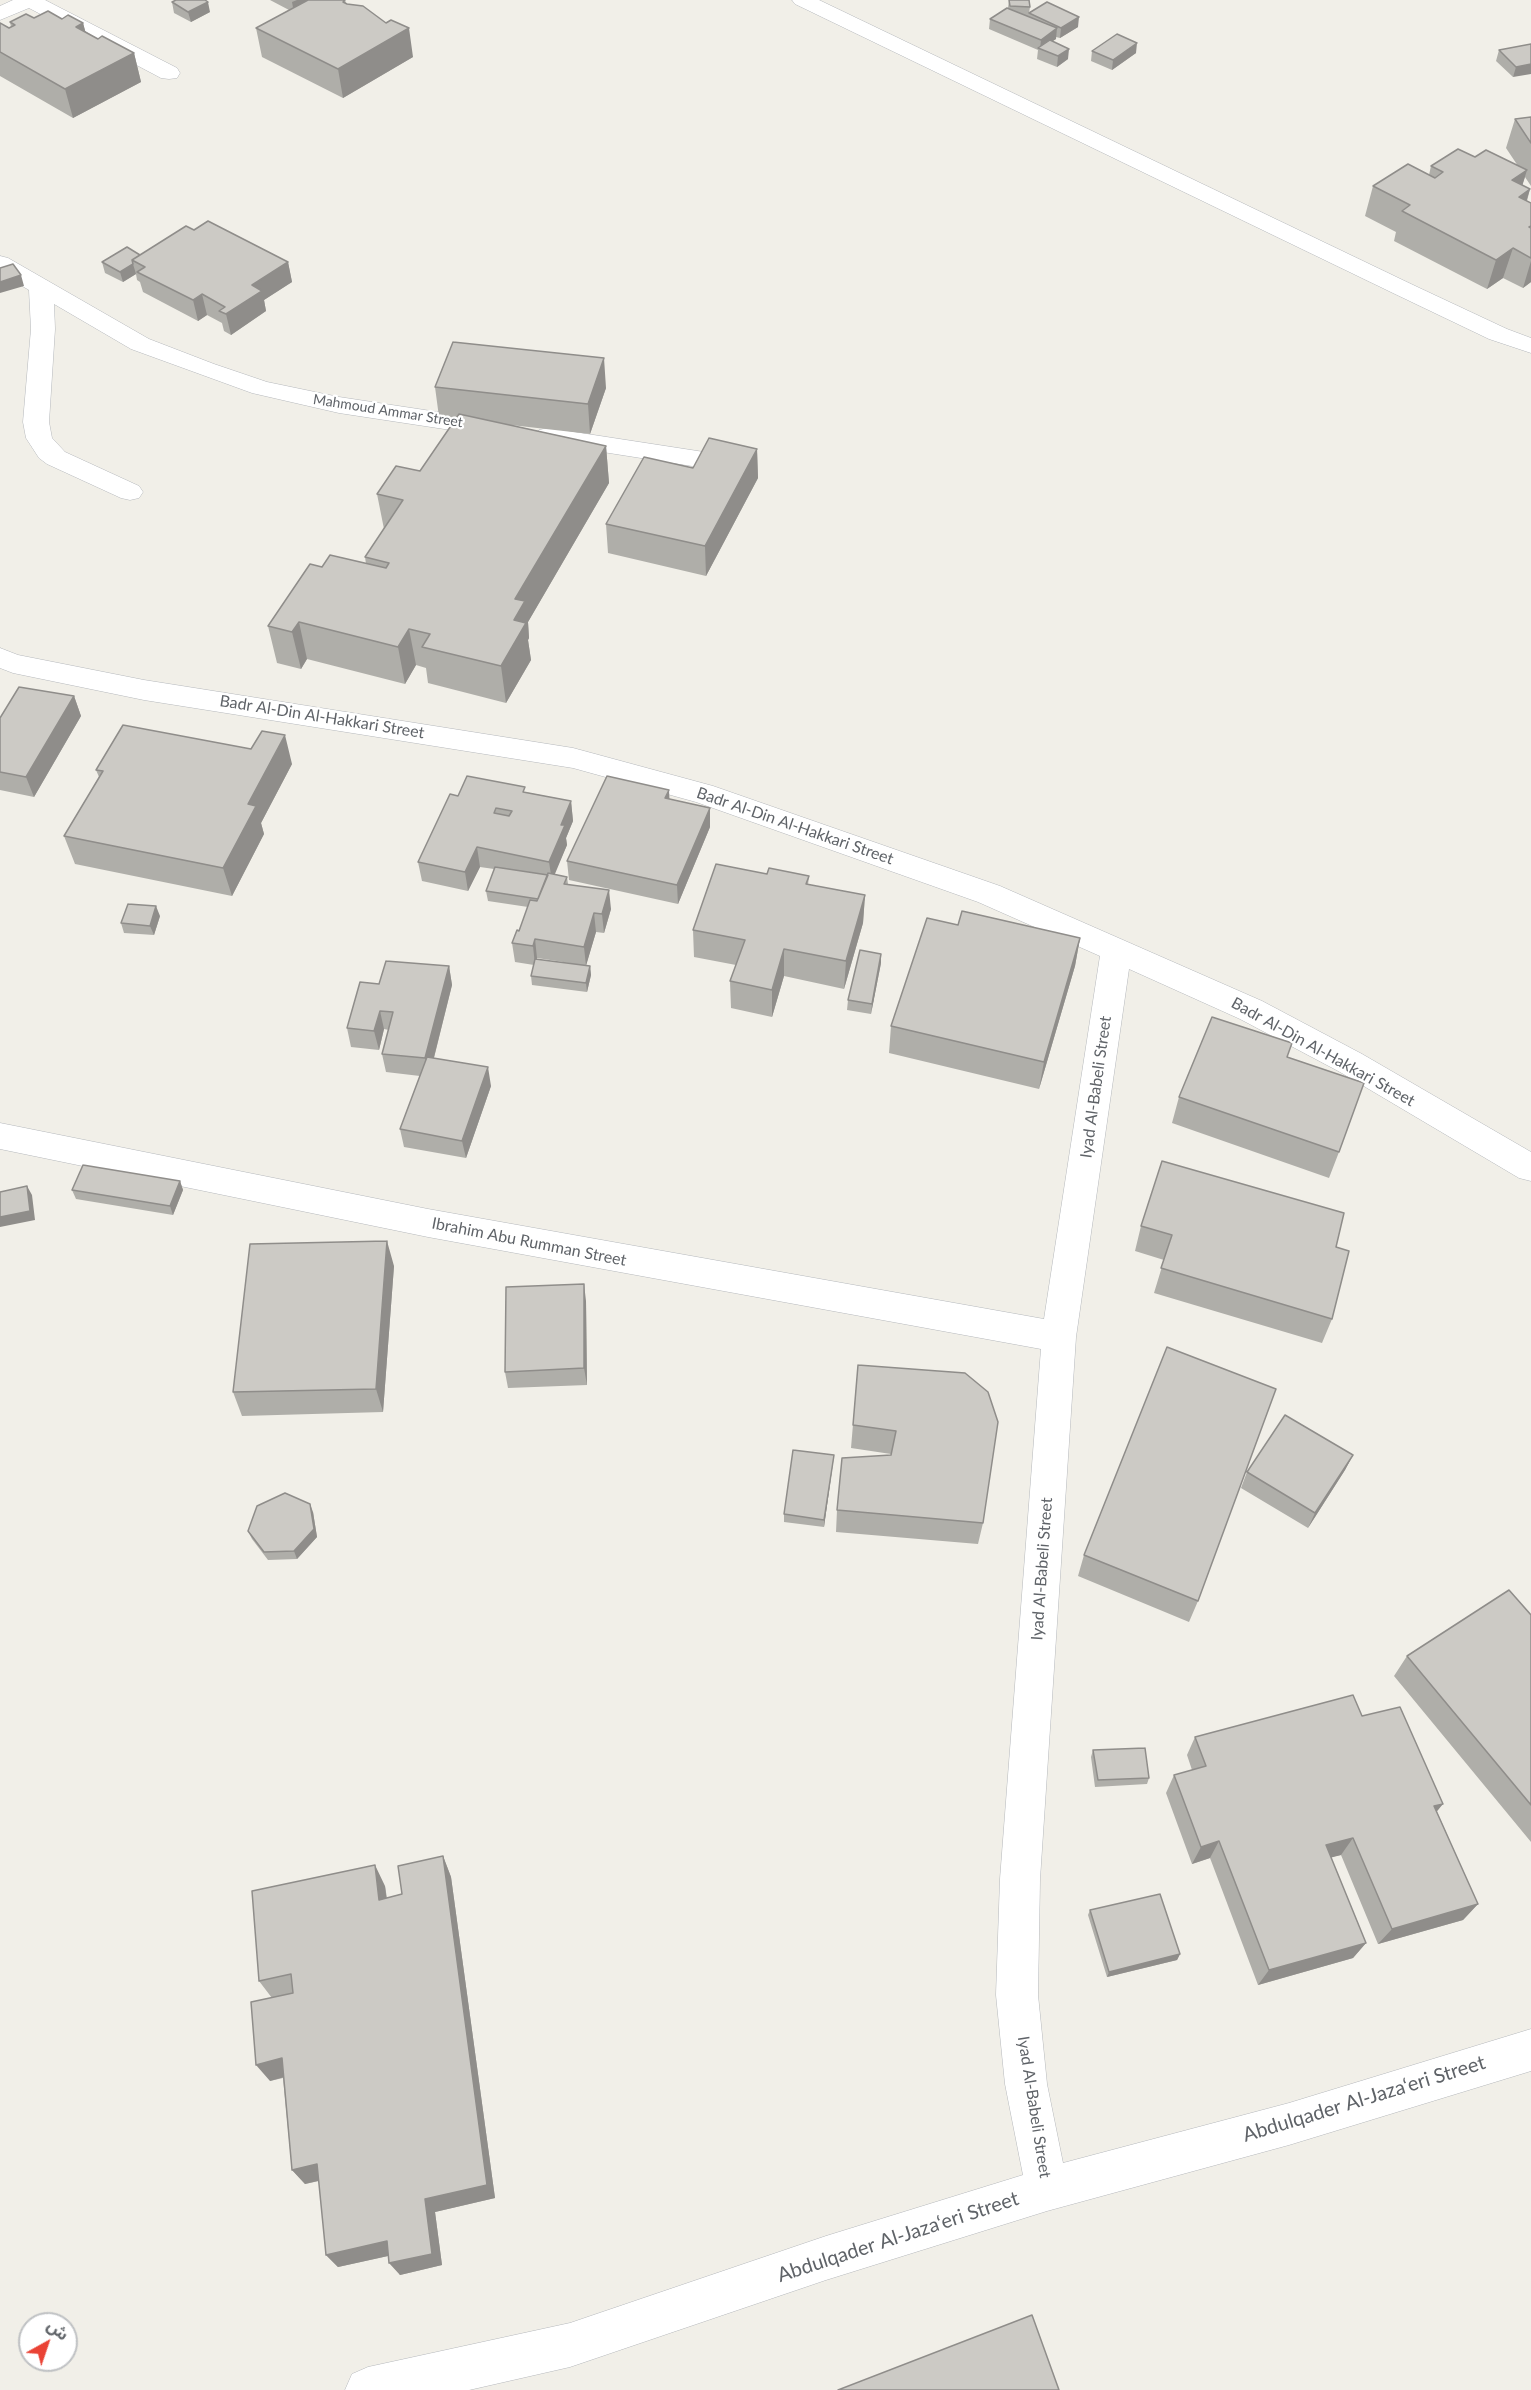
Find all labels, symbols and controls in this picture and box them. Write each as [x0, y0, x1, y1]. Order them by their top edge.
street label: Mahmoud Ammar Street [312, 391, 464, 431]
street label: Badr Al-Din Al-Hakkari Street [218, 691, 426, 743]
street label: Badr Al-Din Al-Hakkari Street [694, 783, 896, 869]
street label: Badr Al-Din Al-Hakkari Street [1228, 993, 1418, 1111]
street label: Iyad Al-Babeli Street [1077, 1015, 1115, 1159]
street label: Ibrahim Abu Rumman Street [430, 1214, 628, 1270]
street label: Iyad Al-Babeli Street [1027, 1497, 1057, 1641]
street label: Iyad Al-Babeli Street [1013, 2035, 1055, 2179]
street label: Abdulqader Al-Jaza‘eri Street [1240, 2051, 1488, 2147]
street label: Abdulqader Al-Jaza‘eri Street [774, 2187, 1022, 2287]
north arrow [18, 2312, 78, 2372]
text: ش [44, 2315, 73, 2344]

